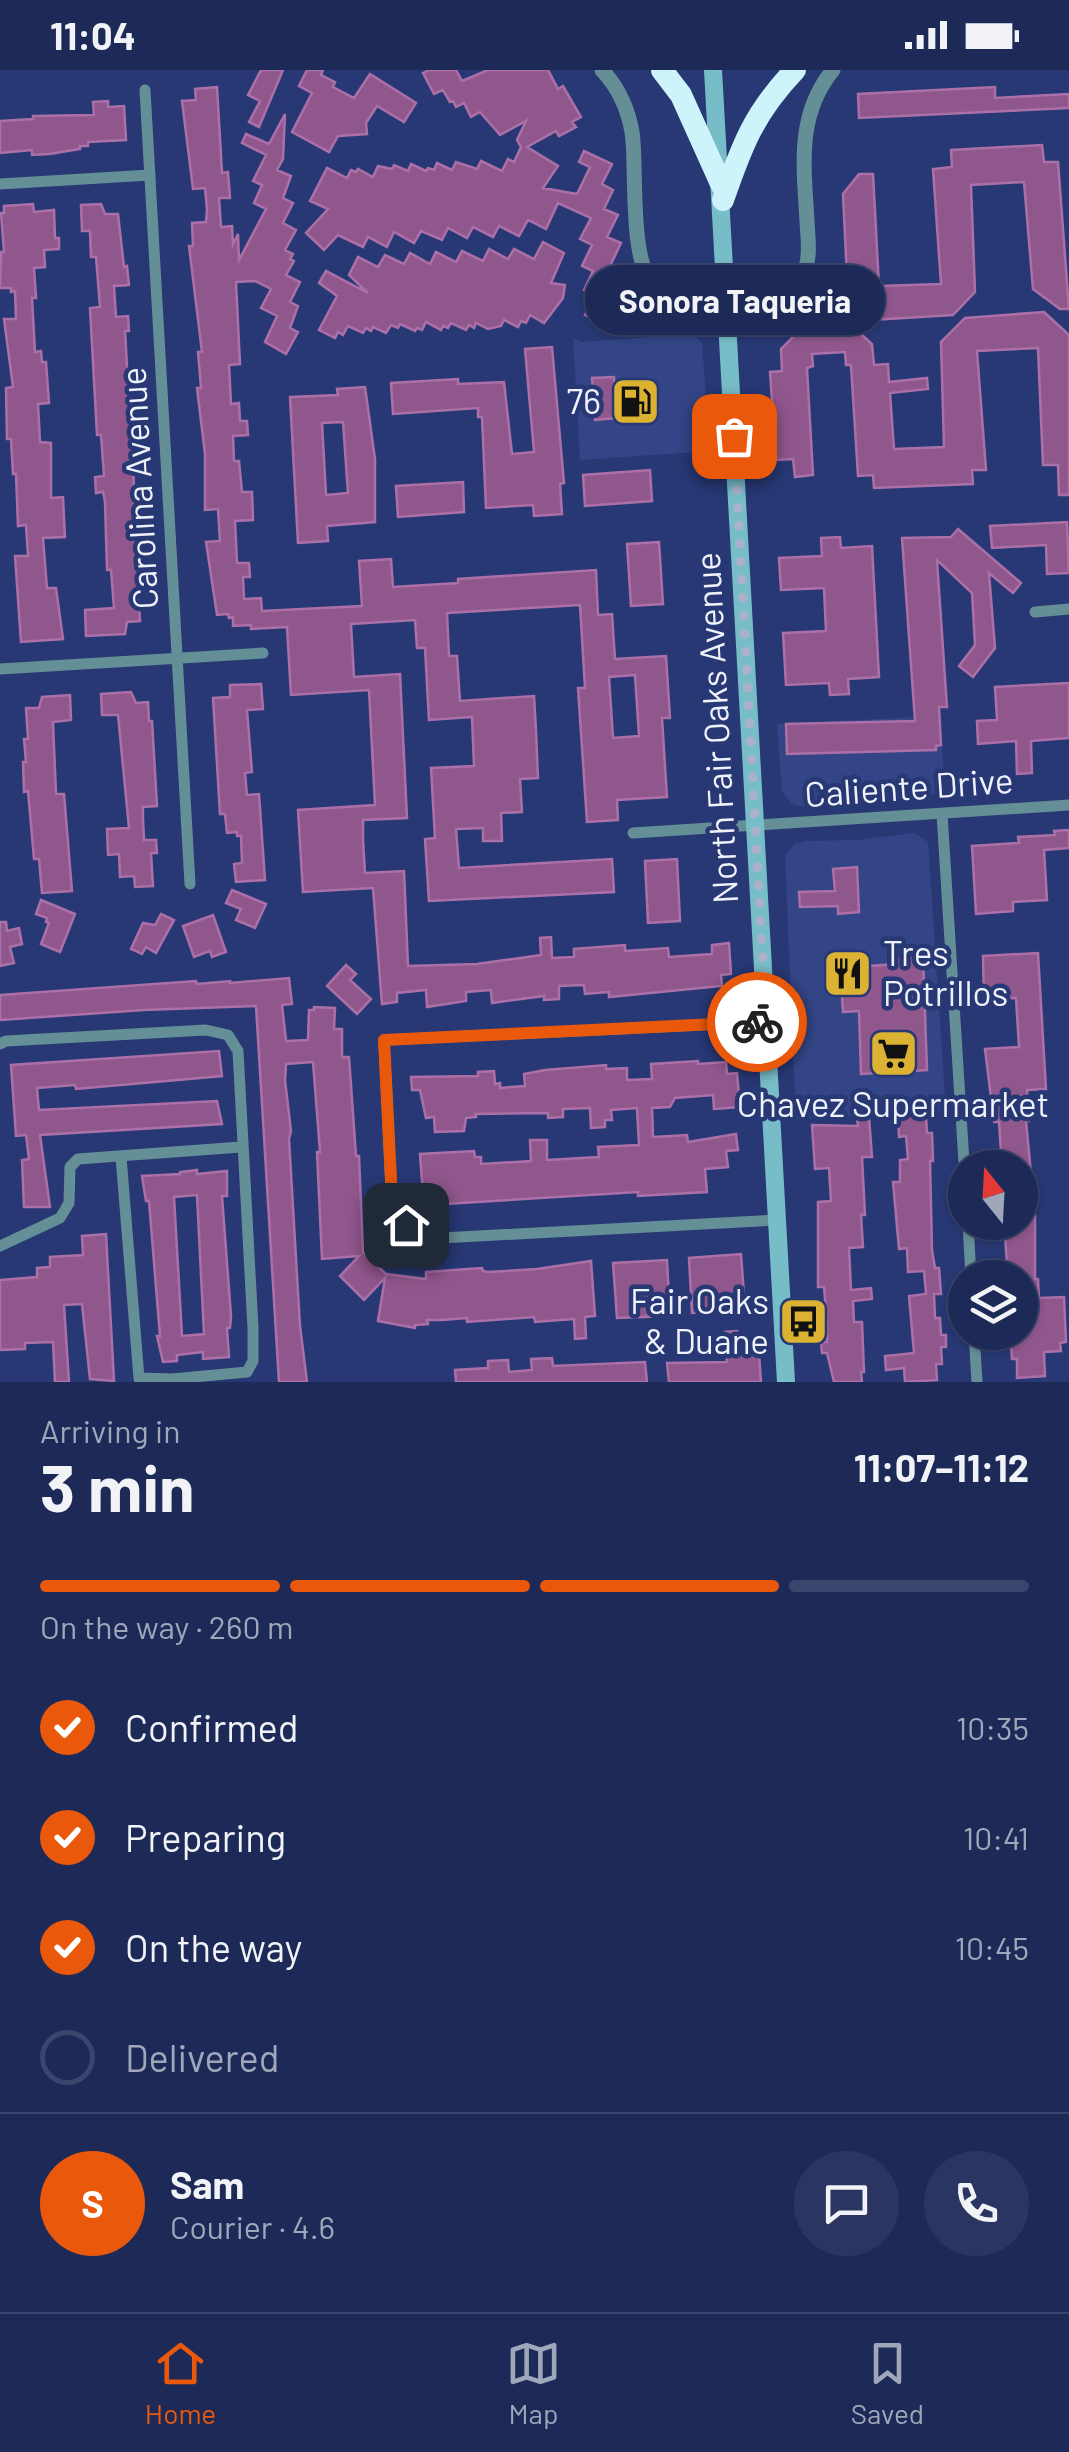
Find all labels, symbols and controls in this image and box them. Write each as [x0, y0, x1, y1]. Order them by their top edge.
text: 11:04 [50, 12, 136, 58]
callout: Sonora Taqueria [584, 266, 884, 336]
text: Sonora Taqueria [619, 281, 851, 319]
street label: Carolina Avenue [111, 366, 165, 610]
fuel station icon: 76 [610, 376, 662, 428]
place label: 76 [566, 379, 601, 421]
pin [692, 394, 777, 479]
icon: bag [707, 409, 762, 464]
street label: North Fair Oaks Avenue [685, 551, 745, 905]
street label: Caliente Drive [803, 758, 1015, 814]
place label: Tres Potrillos [883, 931, 1008, 1013]
restaurant icon: Tres Potrillos [822, 948, 874, 1000]
courier [707, 972, 807, 1072]
icon: bike [730, 995, 785, 1050]
supermarket icon: Chavez Supermarket [867, 1027, 919, 1079]
place label: Chavez Supermarket [737, 1082, 1049, 1124]
north arrow [948, 1150, 1038, 1240]
map controls [948, 1150, 1038, 1350]
pin [364, 1183, 449, 1268]
icon: home [379, 1198, 434, 1253]
button: layers [948, 1260, 1038, 1350]
place label: Fair Oaks & Duane [630, 1279, 769, 1361]
bus stop icon: Fair Oaks & Duane [778, 1296, 830, 1348]
text: Arriving in [40, 1411, 180, 1449]
text: 11:07–11:12 [854, 1444, 1029, 1490]
text: 3 min [40, 1447, 195, 1525]
text: On the way · 260 m [40, 1607, 293, 1645]
icon: check [40, 1700, 95, 1755]
text: Confirmed [125, 1704, 298, 1750]
text: 10:35 [956, 1708, 1029, 1746]
icon: check [40, 1810, 95, 1865]
text: Preparing [125, 1814, 286, 1860]
text: 10:41 [963, 1818, 1029, 1856]
icon: check [40, 1920, 95, 1975]
text: On the way [125, 1924, 302, 1970]
text: 10:45 [955, 1928, 1029, 1966]
text: Delivered [125, 2034, 279, 2080]
button: chat [794, 2151, 899, 2256]
button: phone [924, 2151, 1029, 2256]
text: Sam [170, 2161, 244, 2207]
text: S [81, 2180, 104, 2226]
text: Courier · 4.6 [170, 2207, 335, 2245]
tab: Home [145, 2336, 216, 2430]
tab: Map [506, 2336, 561, 2430]
tab: Saved [851, 2336, 924, 2430]

